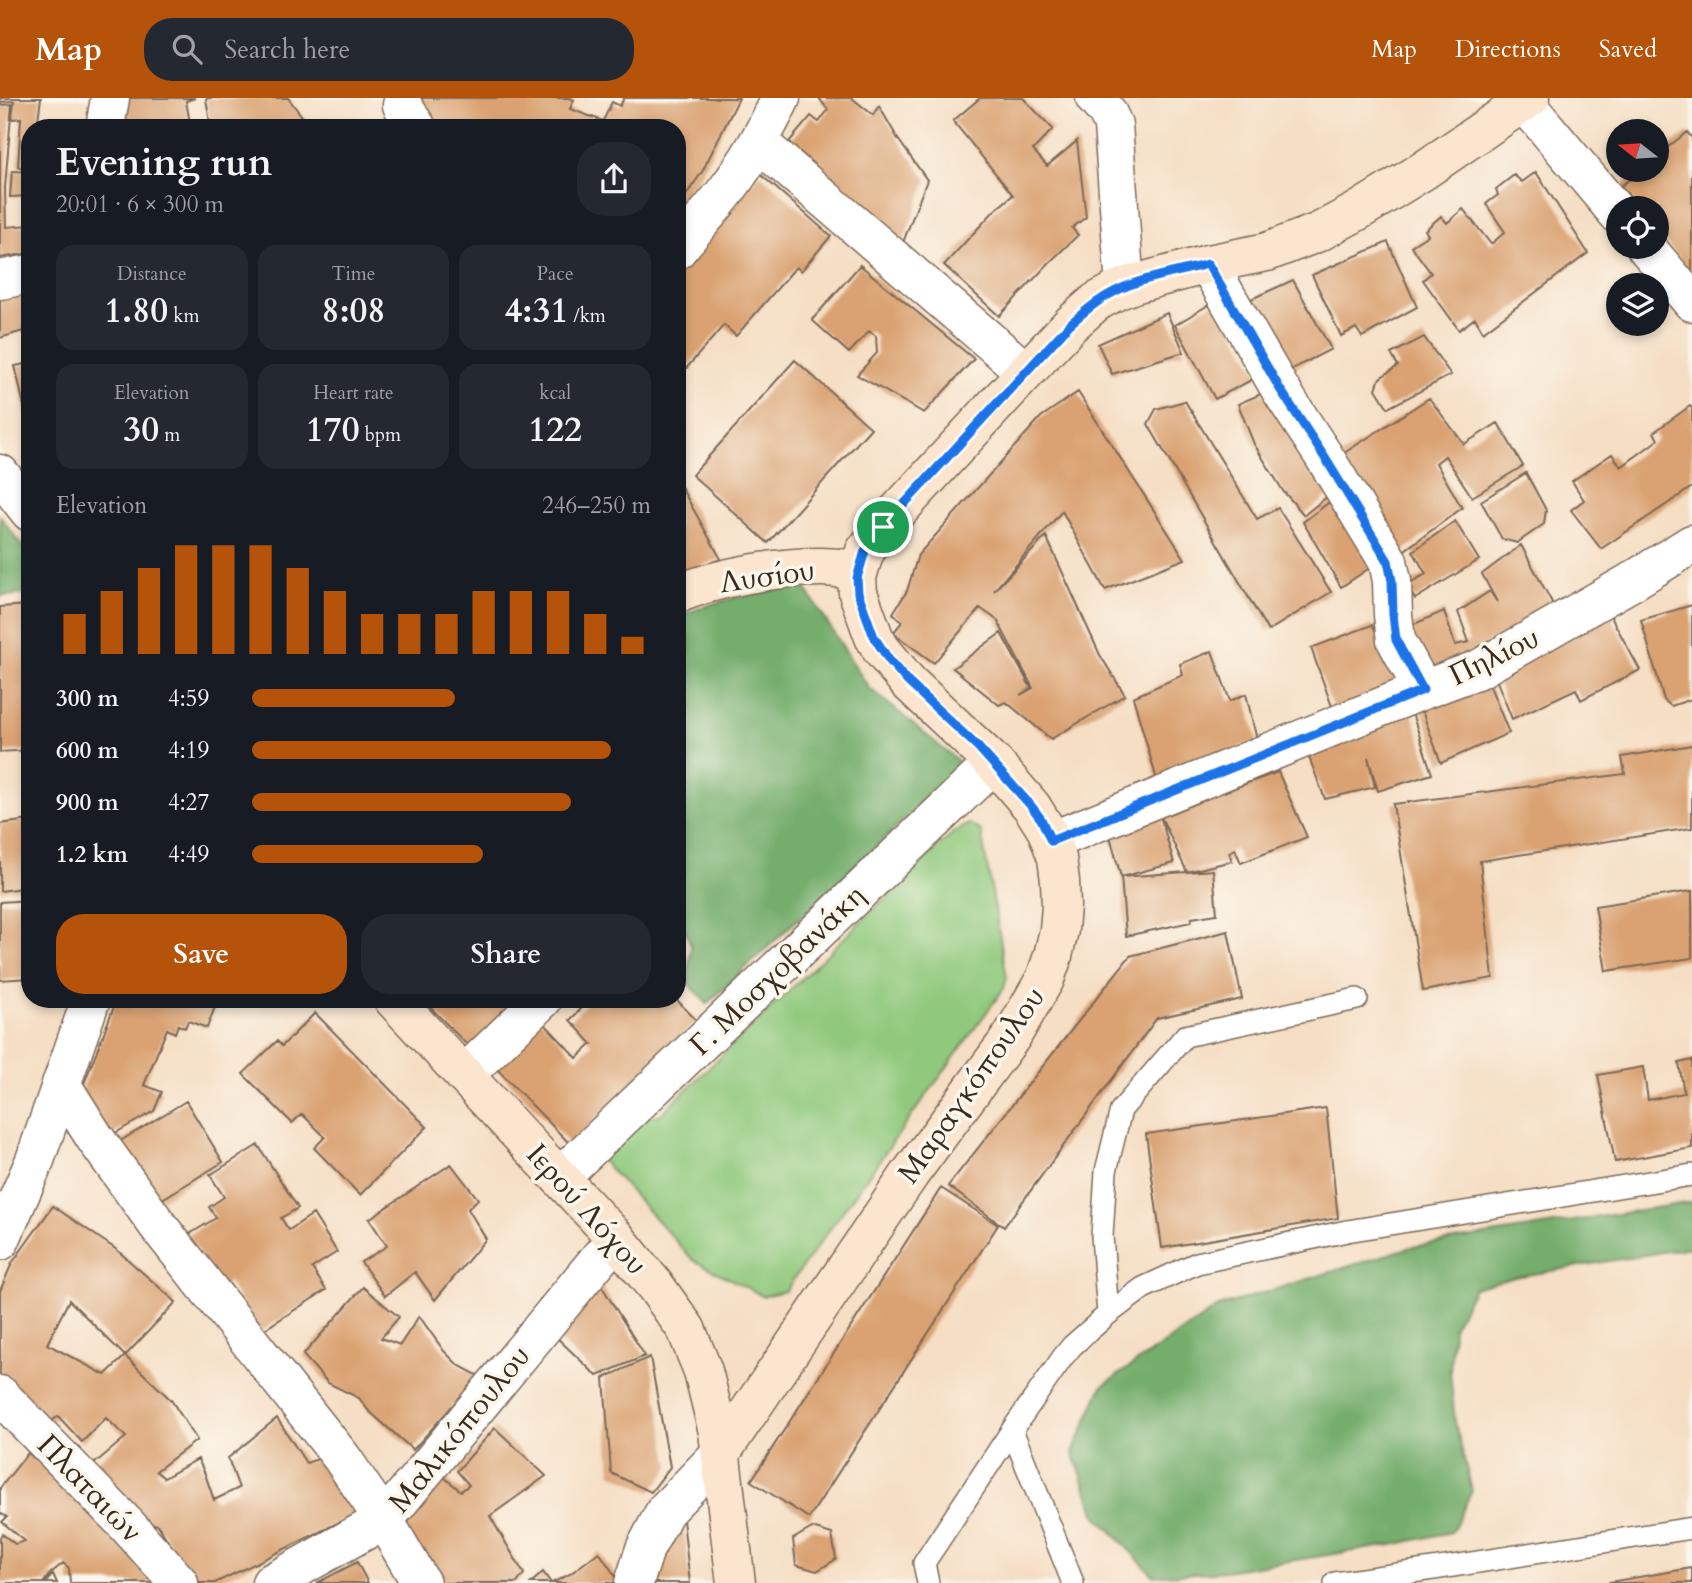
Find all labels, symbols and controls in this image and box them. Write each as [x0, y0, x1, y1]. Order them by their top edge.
search box [144, 18, 634, 81]
text: Map [35, 27, 102, 72]
icon: search [168, 30, 206, 68]
text: Search here [224, 32, 350, 67]
text: Map [1371, 33, 1417, 66]
text: Directions [1455, 33, 1561, 66]
text: Saved [1599, 33, 1657, 66]
north arrow [1606, 119, 1670, 182]
map controls [1606, 119, 1669, 336]
text: Evening run [56, 137, 272, 189]
button: share [577, 142, 651, 216]
text: 20:01 · 6 × 300 m [56, 189, 224, 220]
button: locate [1606, 196, 1669, 259]
text: Distance [117, 261, 187, 287]
text: Time [332, 261, 375, 287]
text: Pace [537, 261, 574, 287]
button: layers [1606, 273, 1669, 336]
text: 1.80 [104, 287, 168, 335]
text: 8:08 [322, 287, 385, 335]
text: 4:31 [504, 287, 568, 335]
text: km [168, 303, 199, 329]
text: /km [568, 303, 606, 329]
text: Elevation [114, 380, 190, 406]
text: Heart rate [313, 380, 394, 406]
text: kcal [539, 380, 571, 406]
text: 30 [123, 406, 159, 454]
text: 170 [306, 406, 360, 454]
text: 122 [528, 406, 582, 454]
text: m [159, 422, 180, 448]
text: bpm [360, 422, 401, 448]
text: Elevation [56, 490, 147, 521]
text: 246–250 m [542, 490, 651, 521]
pin [853, 497, 913, 557]
icon: arrive [864, 508, 902, 546]
street label: Λυσίου [717, 550, 817, 603]
street label: Πηλίου [1442, 617, 1546, 696]
text: 300 m [56, 683, 119, 714]
text: 4:59 [168, 683, 209, 714]
text: 600 m [56, 735, 119, 766]
text: 4:19 [168, 735, 209, 766]
text: 900 m [56, 787, 119, 818]
text: 4:27 [168, 787, 209, 818]
text: 1.2 km [56, 839, 128, 870]
text: 4:49 [168, 839, 209, 870]
street label: Γ. Μοσχοβανάκη [680, 876, 874, 1065]
button: Save [56, 914, 347, 994]
button: Share [361, 914, 651, 994]
street label: Μαραγκόπουλου [888, 979, 1055, 1192]
street label: Ιερού Λόχου [517, 1135, 656, 1284]
street label: Μαλικόπουλου [379, 1337, 540, 1522]
street label: Πλαταιών [28, 1425, 152, 1551]

